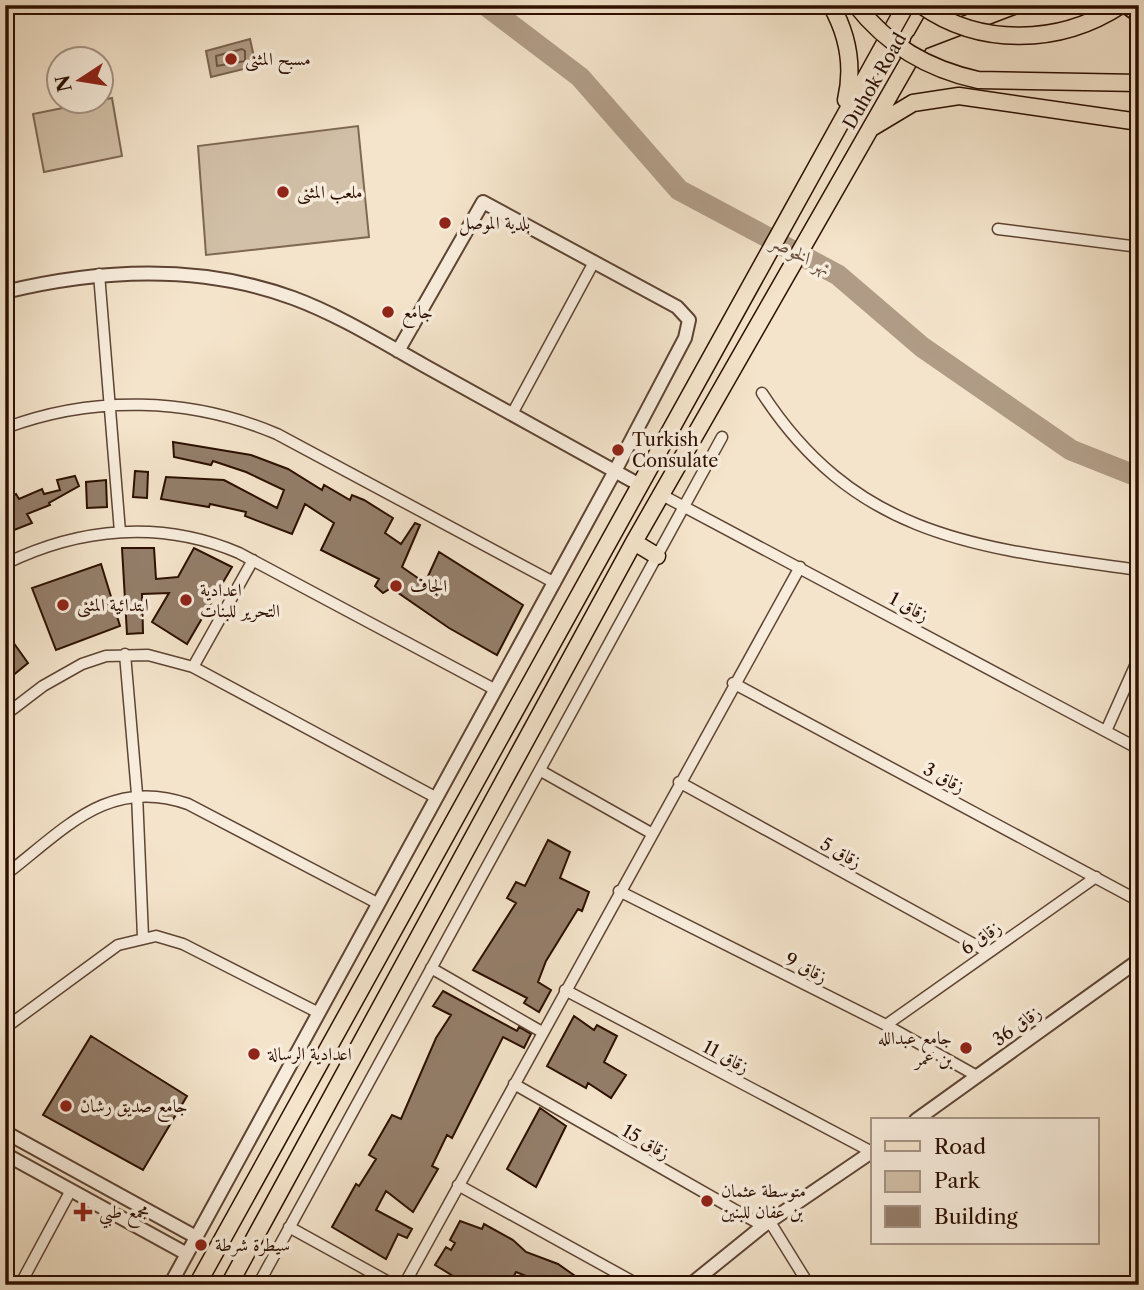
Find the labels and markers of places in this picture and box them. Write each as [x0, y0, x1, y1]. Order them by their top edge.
place label: مسبح المثنى [245, 48, 311, 75]
marker: مسبح المثنى [223, 51, 239, 67]
place label: ملعب المثنى [297, 181, 363, 205]
marker: ملعب المثنى [275, 184, 291, 200]
place label: بلدية الموصل [459, 212, 530, 236]
marker: بلدية الموصل [437, 215, 453, 231]
place label: جامع [402, 301, 433, 328]
marker: جامع [380, 304, 396, 320]
place label: Turkish Consulate [632, 429, 718, 472]
marker: Turkish Consulate [610, 442, 626, 458]
place label: الجاف [410, 575, 447, 597]
marker: الجاف [388, 578, 404, 594]
place label: اعدادية التحرير للبنات [200, 579, 280, 623]
marker: اعدادية التحرير للبنات [178, 592, 194, 608]
place label: ابتدائية المثنى [77, 594, 149, 618]
marker: ابتدائية المثنى [55, 597, 71, 613]
place label: جامع عبدالله بن عمر [878, 1027, 953, 1071]
marker: جامع عبدالله بن عمر [958, 1040, 974, 1056]
place label: اعدادية الرسالة [267, 1043, 352, 1065]
marker: اعدادية الرسالة [246, 1046, 262, 1062]
place label: جامع صديق رشان [80, 1095, 188, 1122]
marker: جامع صديق رشان [58, 1098, 74, 1114]
place label: متوسطة عثمان بن عفان للبنين [721, 1180, 806, 1223]
marker: متوسطة عثمان بن عفان للبنين [699, 1193, 715, 1209]
place label: مجمع طبي [99, 1201, 149, 1229]
marker: مجمع طبي [73, 1202, 93, 1222]
place label: سيطرة شرطة [215, 1234, 290, 1257]
marker: سيطرة شرطة [193, 1237, 209, 1253]

